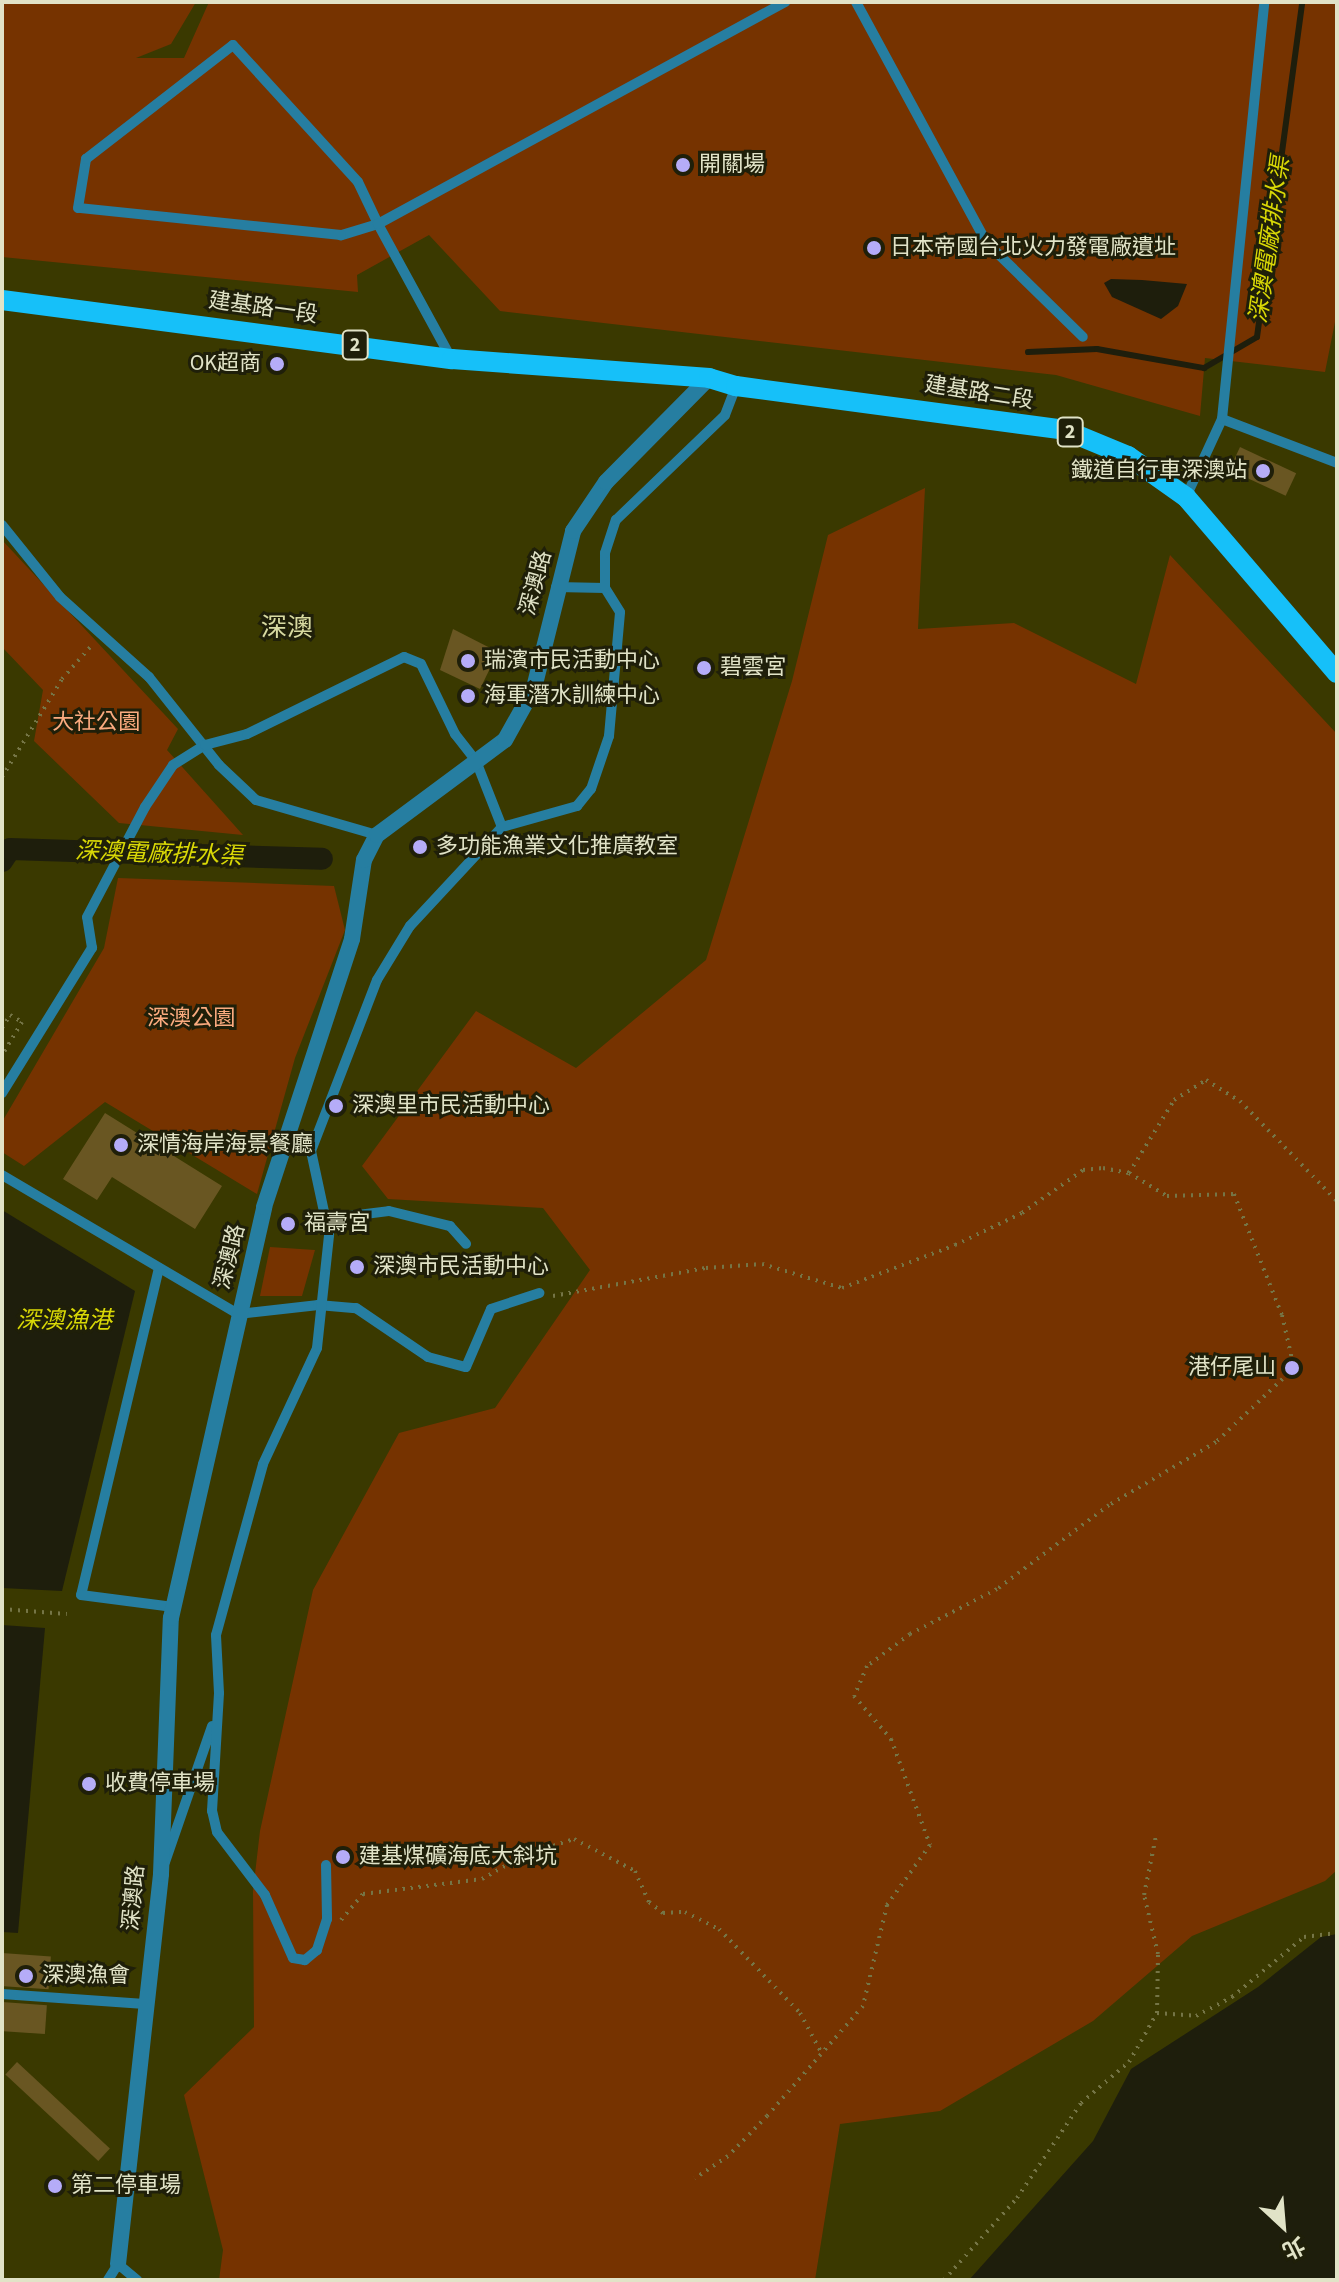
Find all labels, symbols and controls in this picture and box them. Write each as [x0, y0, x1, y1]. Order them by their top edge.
place label: 開關場 [699, 152, 765, 178]
water label: 深澳電廠排水渠 [1244, 155, 1296, 325]
marker: 開關場 [674, 156, 692, 174]
place label: 日本帝國台北火力發電廠遺址 [890, 235, 1176, 261]
marker: 日本帝國台北火力發電廠遺址 [865, 239, 883, 257]
street label: 建基路一段 [207, 287, 319, 329]
road number: 2 [341, 329, 369, 361]
place label: OK超商 [190, 351, 261, 377]
marker: OK超商 [268, 355, 286, 373]
street label: 建基路二段 [923, 371, 1035, 415]
road number: 2 [1056, 416, 1084, 448]
place label: 鐵道自行車深澳站 [1071, 458, 1247, 484]
marker: 鐵道自行車深澳站 [1254, 462, 1272, 480]
street label: 深澳路 [515, 548, 557, 618]
district label: 深澳 [261, 612, 313, 644]
place label: 瑞濱市民活動中心 [484, 648, 660, 674]
marker: 瑞濱市民活動中心 [459, 652, 477, 670]
place label: 碧雲宮 [720, 655, 786, 681]
marker: 碧雲宮 [695, 659, 713, 677]
place label: 海軍潛水訓練中心 [484, 683, 660, 709]
marker: 海軍潛水訓練中心 [459, 687, 477, 705]
park label: 大社公園 [52, 710, 140, 736]
place label: 多功能漁業文化推廣教室 [436, 834, 678, 860]
water label: 深澳電廠排水渠 [75, 837, 243, 871]
marker: 多功能漁業文化推廣教室 [411, 838, 429, 856]
park label: 深澳公園 [147, 1006, 235, 1032]
place label: 深澳里市民活動中心 [352, 1093, 550, 1119]
marker: 深澳里市民活動中心 [327, 1097, 345, 1115]
place label: 深情海岸海景餐廳 [137, 1132, 313, 1158]
marker: 深情海岸海景餐廳 [112, 1136, 130, 1154]
place label: 福壽宮 [304, 1211, 370, 1237]
marker: 福壽宮 [279, 1215, 297, 1233]
street label: 深澳路 [209, 1222, 251, 1292]
place label: 深澳市民活動中心 [373, 1254, 549, 1280]
marker: 深澳市民活動中心 [348, 1258, 366, 1276]
water label: 深澳漁港 [16, 1307, 112, 1335]
place label: 港仔尾山 [1188, 1355, 1276, 1381]
marker: 港仔尾山 [1283, 1359, 1301, 1377]
place label: 收費停車場 [105, 1771, 215, 1797]
marker: 收費停車場 [80, 1775, 98, 1793]
place label: 建基煤礦海底大斜坑 [359, 1844, 557, 1870]
marker: 建基煤礦海底大斜坑 [334, 1848, 352, 1866]
street label: 深澳路 [118, 1864, 150, 1932]
place label: 深澳漁會 [42, 1963, 130, 1989]
marker: 深澳漁會 [17, 1967, 35, 1985]
place label: 第二停車場 [71, 2173, 181, 2199]
marker: 第二停車場 [46, 2177, 64, 2195]
north arrow [1243, 2186, 1323, 2266]
text: 北 [1277, 2228, 1310, 2267]

